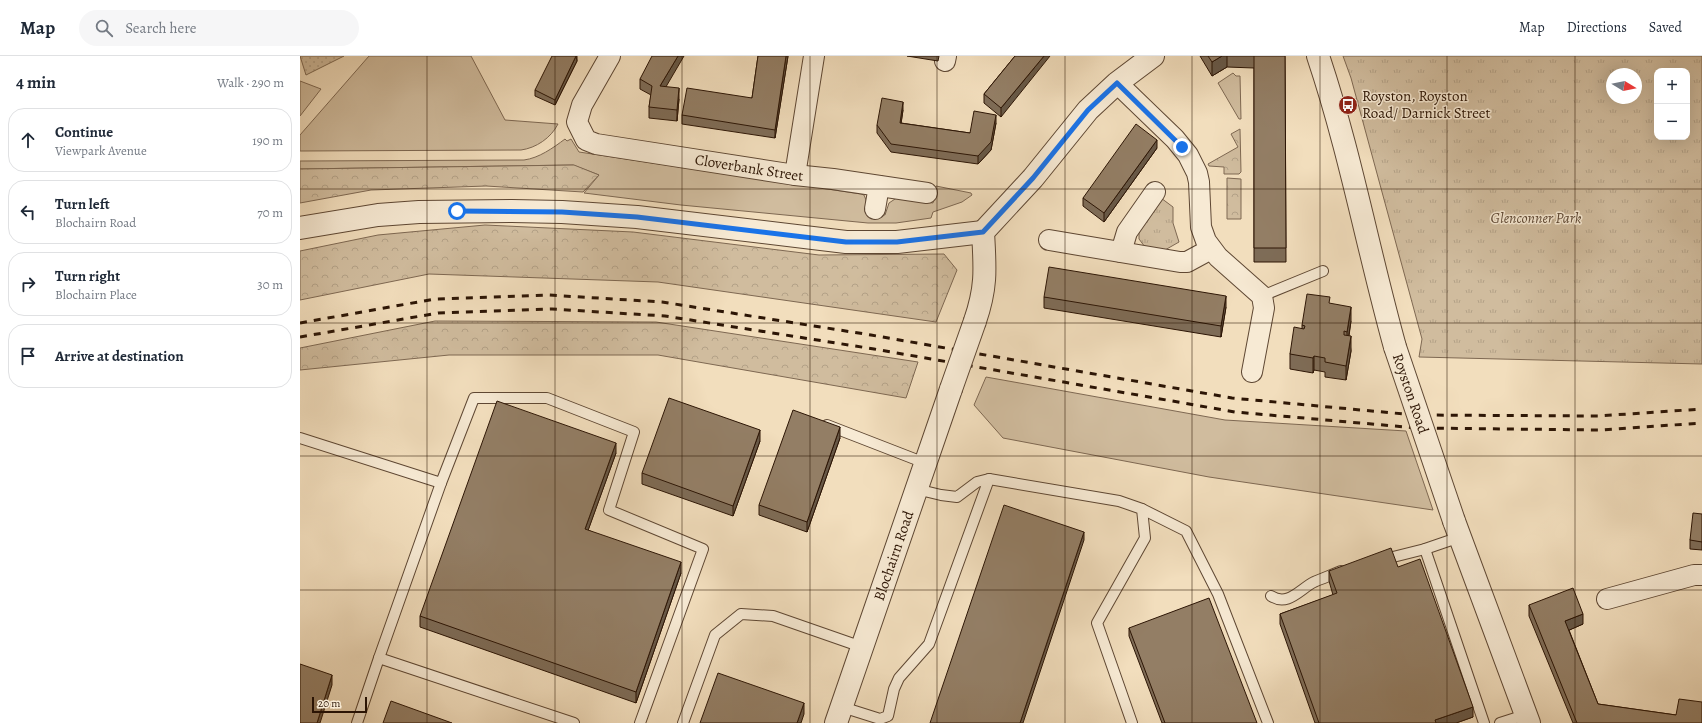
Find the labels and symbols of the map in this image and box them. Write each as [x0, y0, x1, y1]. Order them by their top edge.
north arrow [1606, 68, 1642, 104]
place label: Royston, Royston Road/ Darnick Street [1362, 86, 1491, 123]
bus stop icon: Royston, Royston Road/ Darnick Street [1337, 94, 1359, 116]
route end [1173, 138, 1191, 156]
street label: Cloverbank Street [693, 150, 804, 186]
route start [448, 202, 466, 220]
park label: Glenconner Park [1490, 208, 1582, 228]
street label: Royston Road [1388, 351, 1434, 437]
street label: Blochairn Road [869, 507, 919, 603]
scale bar [312, 695, 367, 714]

